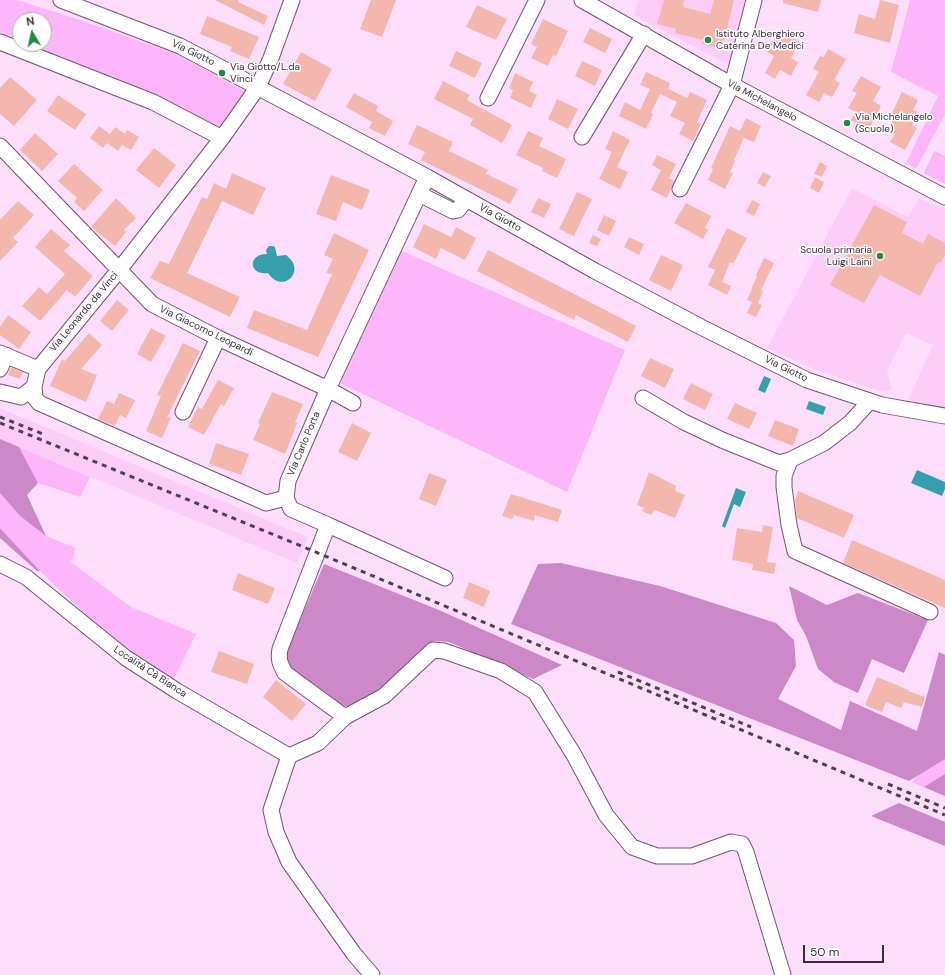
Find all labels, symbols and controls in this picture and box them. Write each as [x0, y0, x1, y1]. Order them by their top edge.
north arrow [12, 12, 52, 52]
text: N [25, 14, 35, 29]
place label: Istituto Alberghiero Caterina De Medici [716, 28, 805, 52]
marker: Istituto Alberghiero Caterina De Medici [703, 35, 713, 45]
street label: Via Giotto [169, 37, 217, 69]
place label: Via Giotto/L.da Vinci [230, 61, 300, 84]
marker: Via Giotto/L.da Vinci [217, 68, 227, 78]
street label: Via Michelangelo [725, 77, 799, 125]
place label: Via Michelangelo (Scuole) [855, 111, 933, 134]
marker: Via Michelangelo (Scuole) [842, 118, 852, 128]
street label: Via Giotto [477, 201, 523, 235]
place label: Scuola primaria Luigi Laini [800, 244, 872, 268]
marker: Scuola primaria Luigi Laini [875, 251, 885, 261]
street label: Via Leonardo da Vinci [47, 270, 121, 354]
street label: Via Giacomo Leopardi [157, 303, 255, 359]
street label: Via Giotto [762, 353, 810, 385]
street label: Via Carlo Porta [285, 410, 323, 478]
street label: Località Cà Bianca [111, 644, 189, 700]
scale bar [805, 937, 886, 963]
text: 50 m [810, 944, 839, 960]

